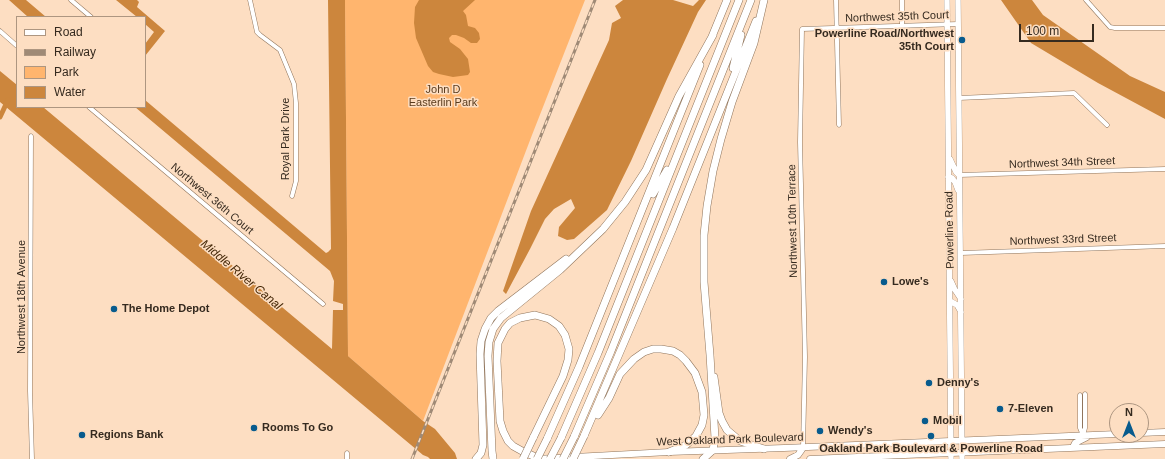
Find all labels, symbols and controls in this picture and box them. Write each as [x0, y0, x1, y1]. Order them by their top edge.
street label: Northwest 35th Court [845, 9, 949, 25]
legend [16, 16, 146, 108]
scale bar [1021, 16, 1096, 42]
text: 100 m [1026, 24, 1059, 38]
text: Road [54, 25, 83, 39]
place label: Powerline Road/Northwest 35th Court [815, 27, 954, 53]
marker: Powerline Road/Northwest 35th Court [957, 35, 967, 45]
text: Railway [54, 45, 96, 59]
text: Park [54, 65, 79, 79]
park label: John D Easterlin Park [409, 83, 477, 109]
text: Water [54, 85, 86, 99]
street label: Royal Park Drive [279, 98, 293, 180]
street label: Northwest 34th Street [1009, 155, 1115, 171]
street label: Northwest 36th Court [168, 161, 256, 237]
street label: Northwest 10th Terrace [785, 164, 801, 278]
street label: Powerline Road [943, 191, 957, 269]
street label: Northwest 33rd Street [1009, 232, 1117, 248]
water label: Middle River Canal [198, 237, 284, 313]
street label: Northwest 18th Avenue [15, 240, 29, 354]
place label: Lowe's [892, 275, 929, 289]
marker: Lowe's [879, 277, 889, 287]
place label: The Home Depot [122, 302, 209, 316]
marker: The Home Depot [109, 304, 119, 314]
place label: Denny's [937, 376, 979, 390]
marker: Denny's [924, 378, 934, 388]
place label: 7-Eleven [1008, 402, 1053, 416]
north arrow [1109, 403, 1149, 443]
marker: 7-Eleven [995, 404, 1005, 414]
text: N [1125, 406, 1133, 418]
place label: Mobil [933, 414, 962, 428]
marker: Mobil [920, 416, 930, 426]
place label: Rooms To Go [262, 421, 333, 435]
marker: Rooms To Go [249, 423, 259, 433]
place label: Wendy's [828, 424, 873, 438]
marker: Wendy's [815, 426, 825, 436]
place label: Regions Bank [90, 428, 163, 442]
marker: Regions Bank [77, 430, 87, 440]
street label: West Oakland Park Boulevard [656, 431, 804, 449]
marker: Oakland Park Boulevard & Powerline Road [926, 431, 936, 441]
place label: Oakland Park Boulevard & Powerline Road [819, 442, 1043, 456]

